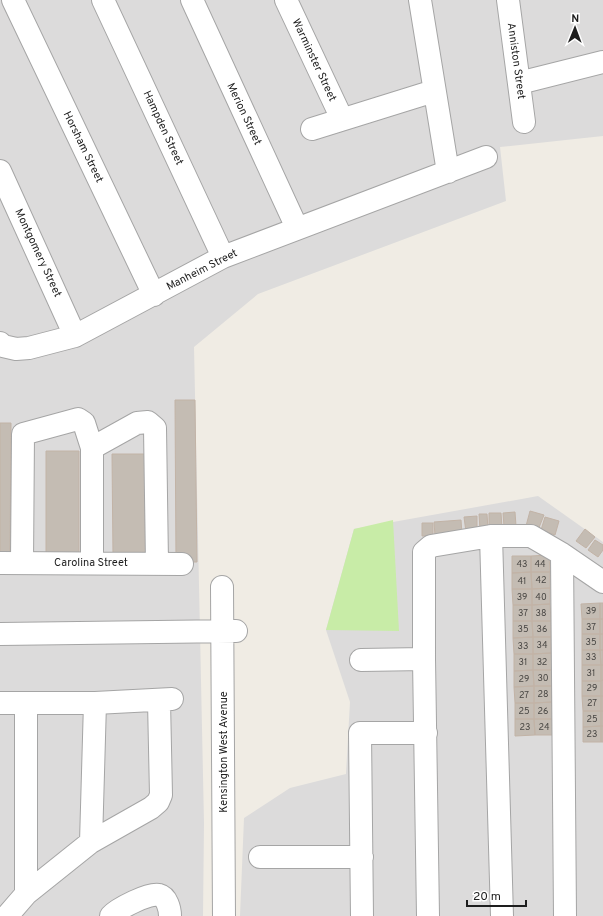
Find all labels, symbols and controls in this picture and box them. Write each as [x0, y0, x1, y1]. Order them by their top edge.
north arrow [555, 8, 595, 48]
text: N [571, 12, 579, 26]
street label: Warminster Street [289, 16, 339, 104]
street label: Anniston Street [504, 22, 528, 100]
street label: Merion Street [223, 81, 265, 147]
street label: Hampden Street [140, 89, 186, 167]
street label: Horsham Street [60, 109, 106, 185]
street label: Montgomery Street [11, 207, 65, 299]
street label: Manheim Street [164, 246, 240, 294]
street label: Carolina Street [54, 556, 128, 570]
house number: 43 [516, 559, 528, 570]
house number: 44 [534, 559, 546, 570]
house number: 42 [535, 575, 547, 586]
house number: 41 [518, 576, 526, 587]
house number: 39 [517, 592, 527, 603]
house number: 40 [535, 592, 547, 603]
house number: 39 [586, 606, 596, 617]
house number: 37 [518, 608, 528, 619]
house number: 38 [536, 608, 546, 619]
house number: 37 [586, 622, 596, 633]
house number: 35 [517, 624, 529, 635]
house number: 36 [537, 624, 547, 635]
house number: 35 [585, 637, 597, 648]
house number: 34 [536, 640, 548, 651]
house number: 33 [518, 641, 528, 652]
house number: 33 [586, 652, 596, 663]
house number: 31 [519, 657, 527, 668]
house number: 32 [537, 657, 547, 668]
house number: 31 [587, 668, 595, 679]
house number: 30 [537, 673, 549, 684]
house number: 29 [519, 674, 529, 685]
house number: 29 [587, 683, 597, 694]
house number: 28 [537, 689, 549, 700]
house number: 27 [519, 690, 529, 701]
street label: Kensington West Avenue [217, 691, 231, 813]
house number: 27 [587, 698, 597, 709]
house number: 25 [518, 706, 530, 717]
house number: 26 [538, 706, 548, 717]
house number: 25 [586, 714, 598, 725]
house number: 23 [520, 722, 530, 733]
house number: 24 [538, 722, 550, 733]
house number: 23 [587, 729, 597, 740]
scale bar [467, 882, 526, 908]
text: 20 m [473, 889, 501, 905]

